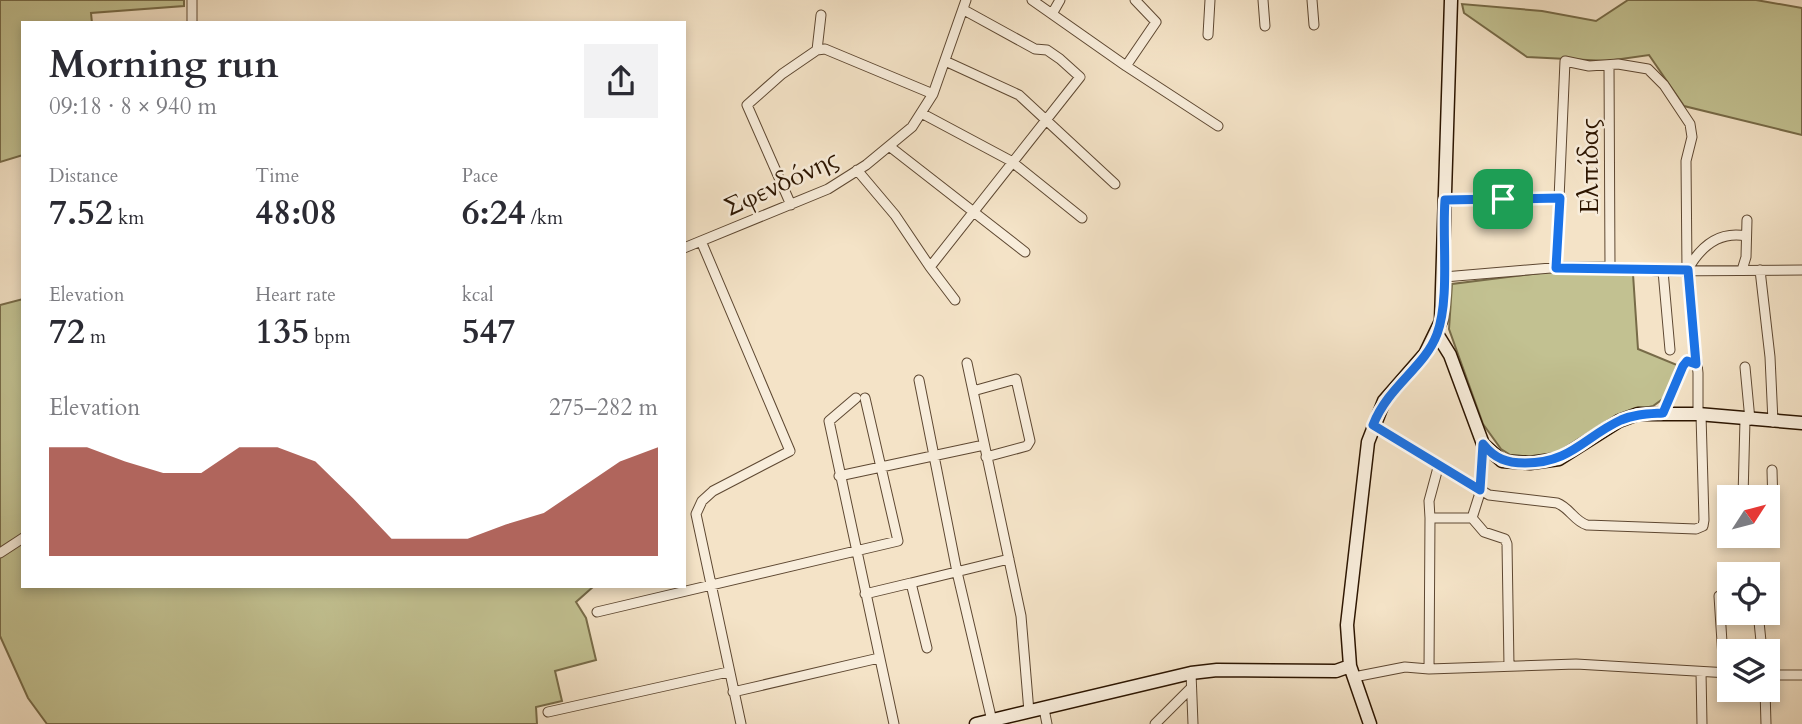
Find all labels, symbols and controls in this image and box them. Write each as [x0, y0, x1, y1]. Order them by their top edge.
text: Morning run [49, 39, 279, 91]
button: share [584, 44, 658, 118]
text: 09:18 · 8 × 940 m [49, 91, 217, 122]
street label: Ελπίδας [1572, 118, 1607, 214]
street label: Σφενδόνης [718, 141, 844, 225]
text: Distance [49, 163, 118, 189]
text: Time [255, 163, 299, 189]
text: Pace [462, 163, 498, 189]
pin [1473, 169, 1533, 229]
icon: arrive [1484, 180, 1522, 218]
text: 7.52 [49, 189, 113, 237]
text: 48:08 [255, 189, 337, 237]
text: 6:24 [462, 189, 526, 237]
text: km [113, 205, 144, 231]
text: /km [526, 205, 563, 231]
text: Elevation [49, 282, 124, 308]
text: Heart rate [255, 282, 336, 308]
text: kcal [462, 282, 494, 308]
text: 72 [49, 308, 85, 356]
text: 135 [255, 308, 309, 356]
text: 547 [462, 308, 515, 356]
text: m [85, 324, 106, 350]
text: bpm [309, 324, 351, 350]
text: Elevation [49, 392, 140, 423]
text: 275–282 m [549, 392, 658, 423]
north arrow [1717, 485, 1780, 548]
map controls [1717, 485, 1780, 702]
button: locate [1717, 562, 1780, 625]
button: layers [1717, 639, 1780, 702]

